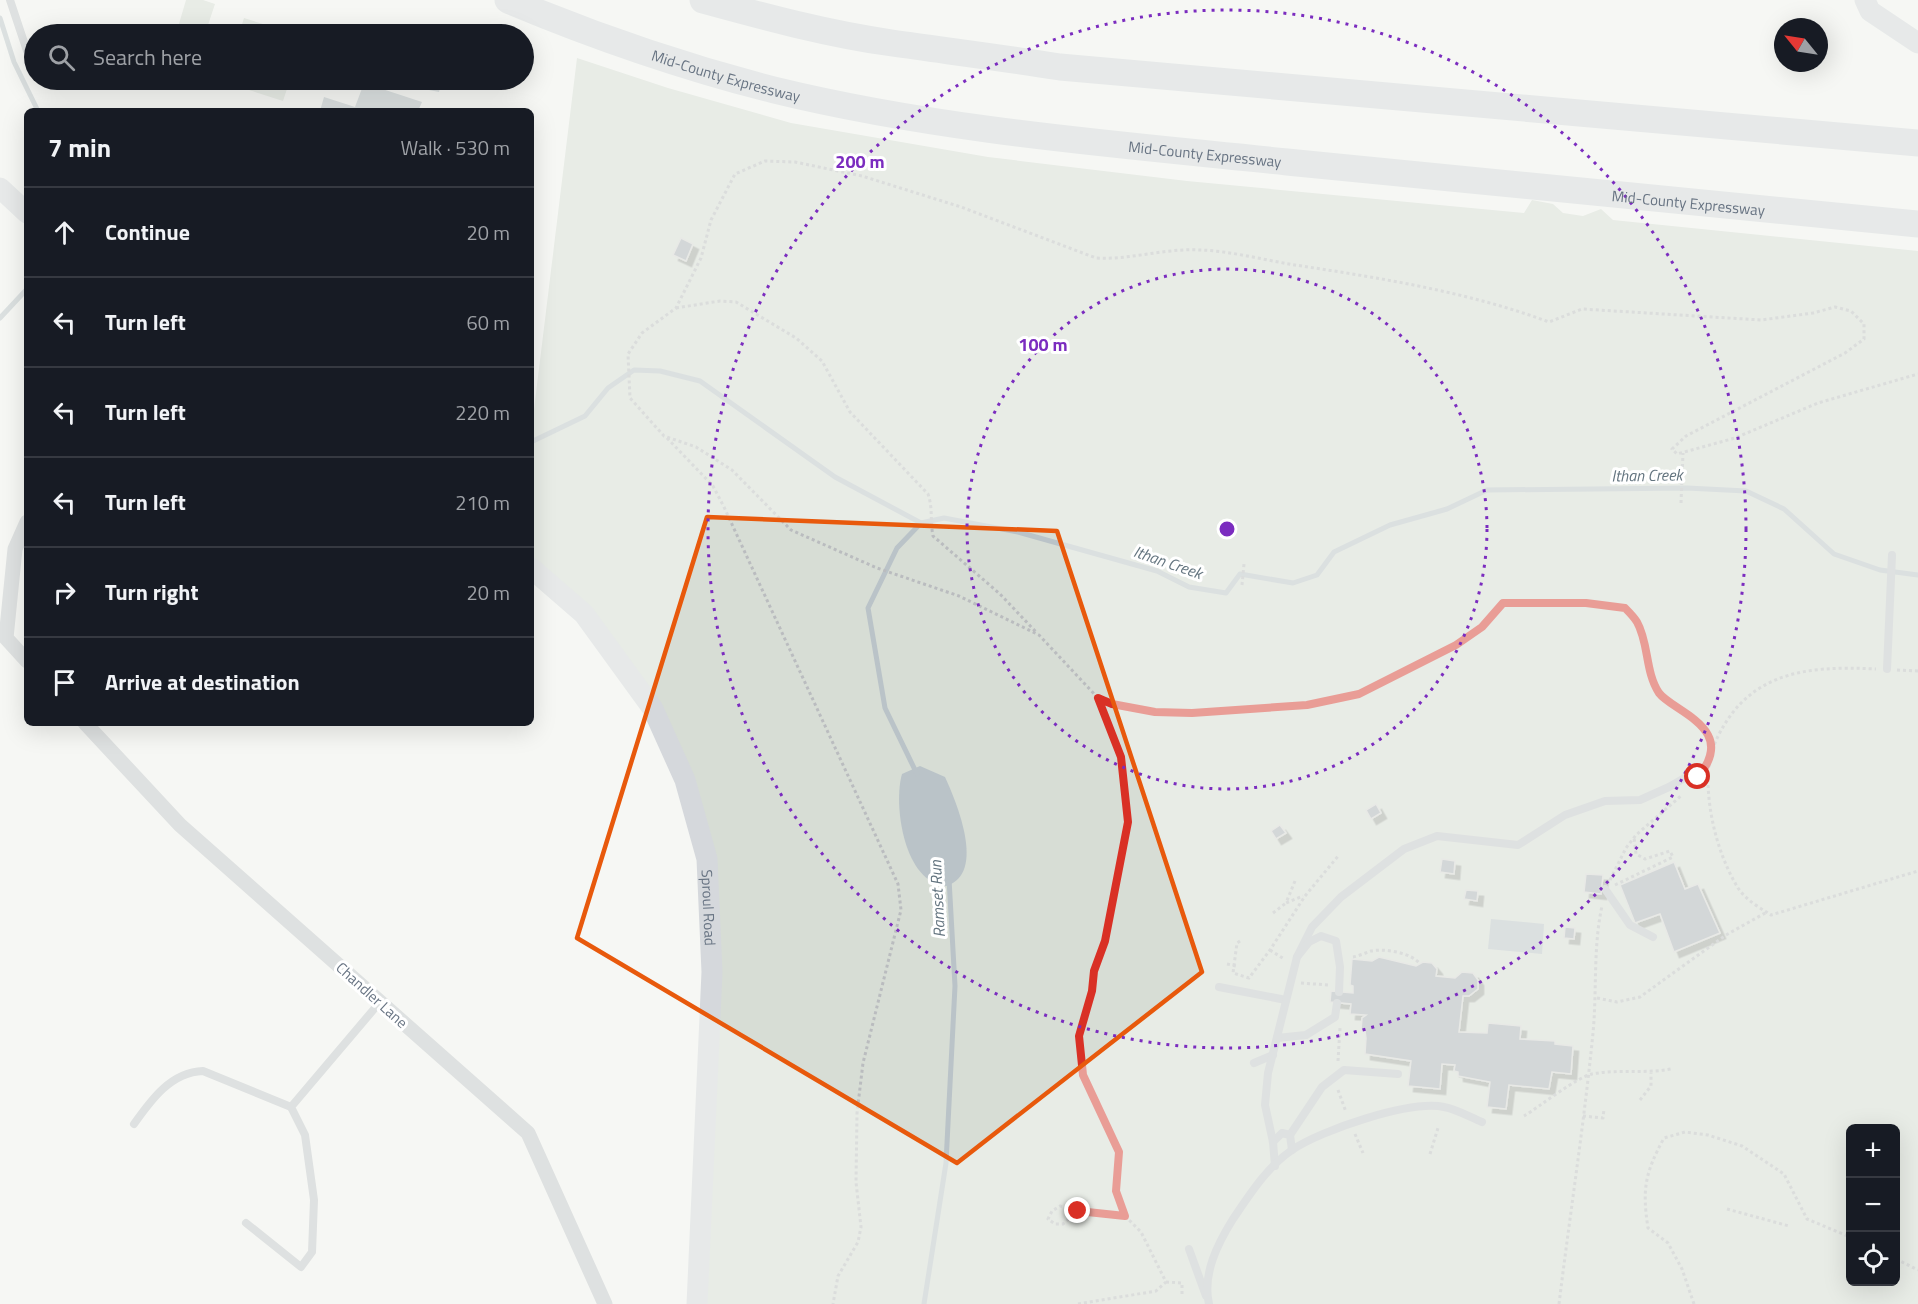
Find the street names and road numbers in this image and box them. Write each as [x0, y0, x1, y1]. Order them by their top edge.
street label: Mid-County Expressway [649, 43, 803, 107]
street label: Mid-County Expressway [1127, 134, 1283, 173]
street label: Mid-County Expressway [1611, 184, 1766, 221]
street label: Sproul Road [696, 869, 722, 946]
street label: Chandler Lane [331, 956, 413, 1034]

